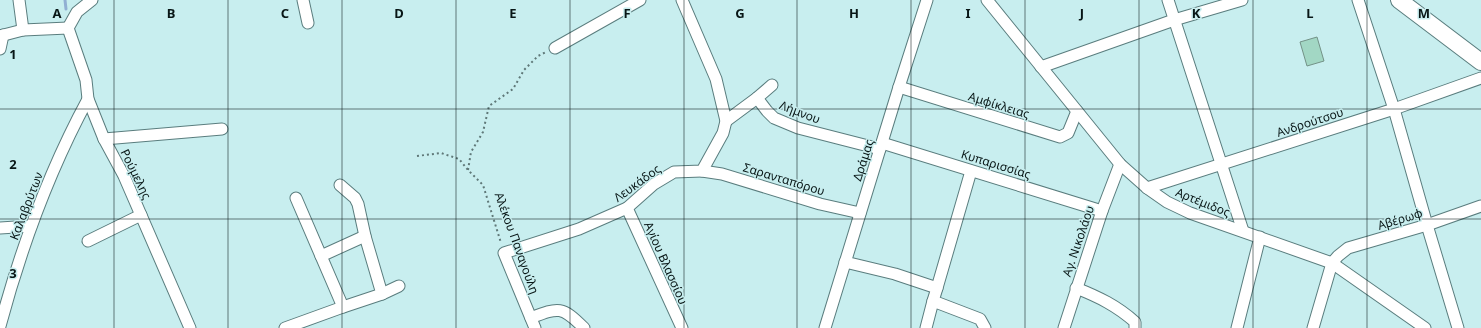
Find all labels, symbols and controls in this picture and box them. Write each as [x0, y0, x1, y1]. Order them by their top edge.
text: A [53, 4, 62, 22]
text: B [167, 4, 175, 22]
text: C [281, 4, 289, 22]
text: D [394, 4, 404, 22]
text: E [509, 4, 517, 22]
text: F [623, 4, 631, 22]
text: G [735, 4, 745, 22]
text: H [849, 4, 859, 22]
text: I [965, 4, 971, 22]
text: J [1079, 4, 1084, 22]
text: K [1192, 4, 1201, 22]
text: L [1306, 4, 1314, 22]
text: M [1418, 4, 1430, 22]
text: 1 [9, 45, 17, 63]
street label: Αμφίκλειας [966, 88, 1032, 122]
street label: Λήμνου [777, 96, 823, 128]
street label: Ανδρούτσου [1274, 103, 1346, 141]
street label: Δράμας [848, 137, 878, 183]
street label: Κυπαρισσίας [959, 145, 1033, 183]
street label: Ρούμελης [117, 146, 156, 202]
text: 2 [9, 155, 17, 173]
street label: Σαρανταπόρου [741, 158, 827, 200]
street label: Λευκάδος [610, 160, 664, 206]
street label: Καλαβρύτων [5, 170, 47, 242]
street label: Αρτέμιδος [1173, 183, 1233, 221]
street label: Αλέκου Παναγούλη [491, 190, 543, 296]
street label: Αγ. Νικολάου [1058, 203, 1098, 279]
street label: Αβέρωφ [1375, 204, 1425, 234]
street label: Αγίου Βλασσίου [640, 219, 692, 307]
text: 3 [9, 264, 17, 282]

